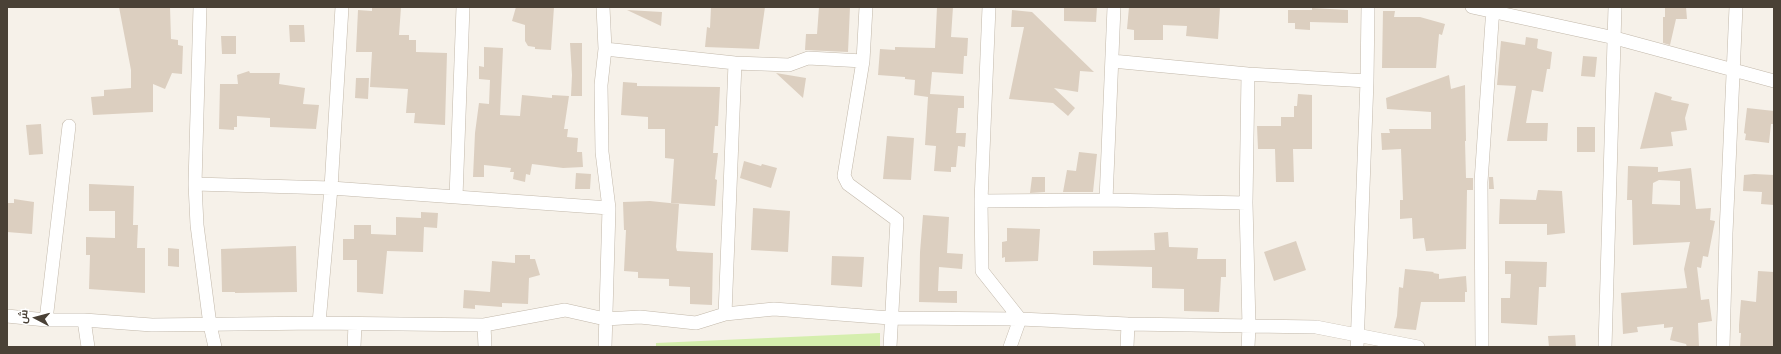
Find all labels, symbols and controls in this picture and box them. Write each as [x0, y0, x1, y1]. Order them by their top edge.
north arrow [16, 298, 56, 338]
text: ش [16, 309, 31, 324]

